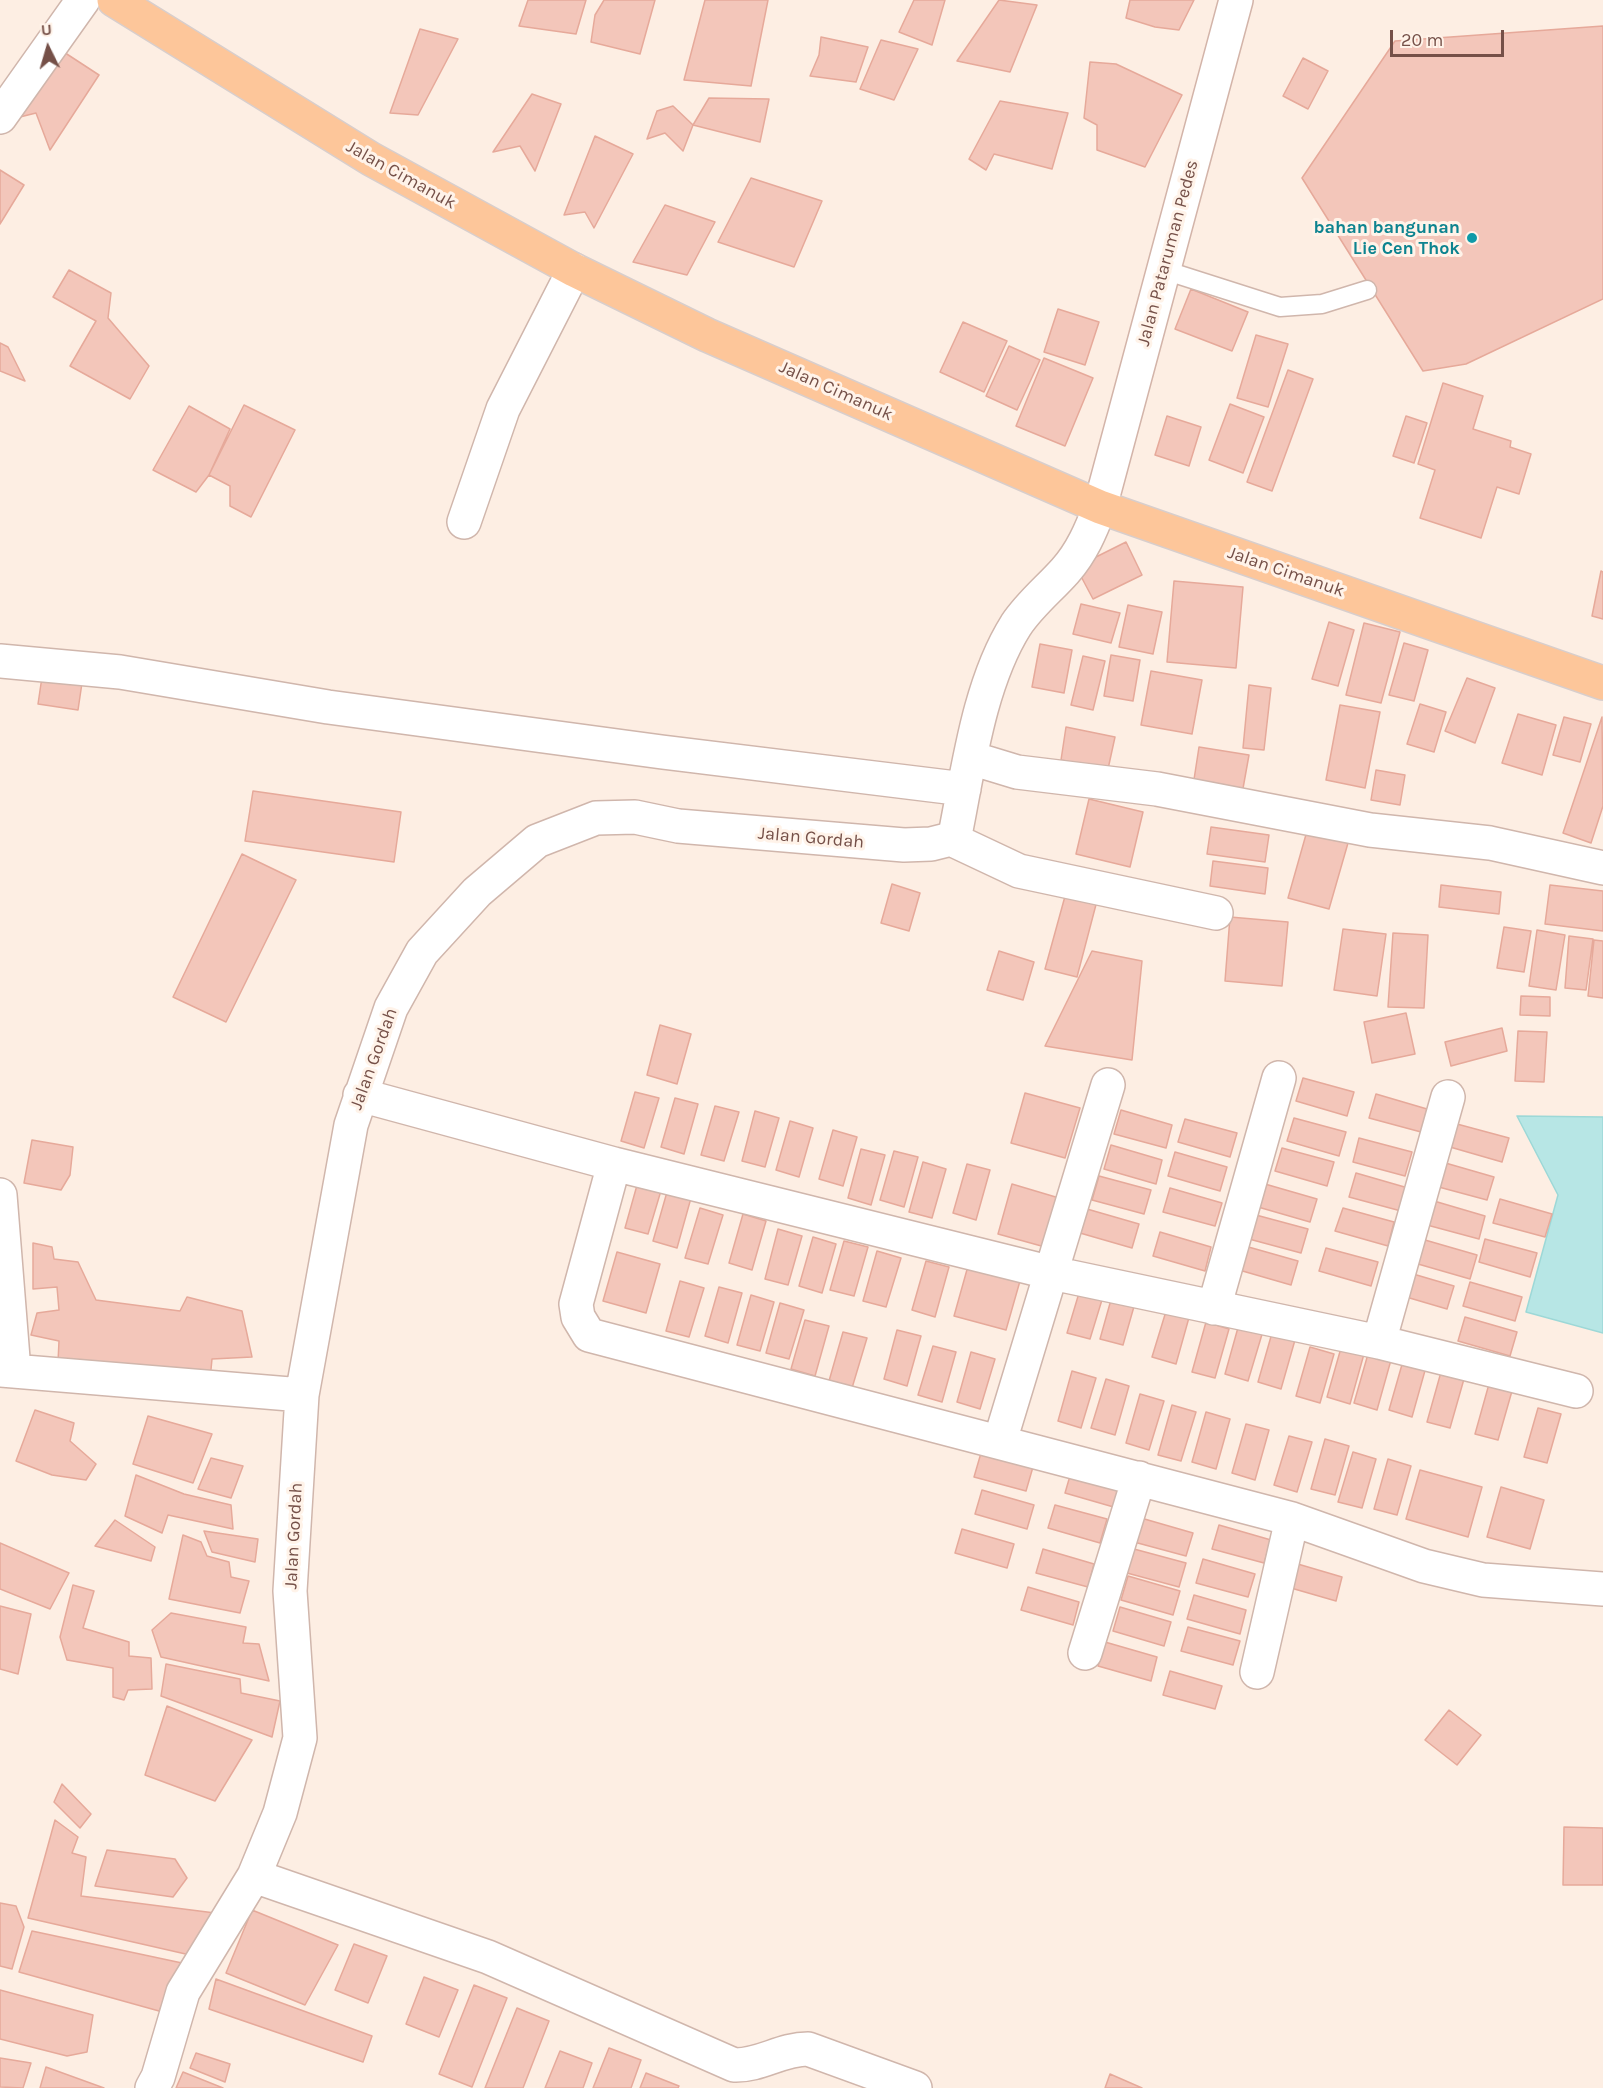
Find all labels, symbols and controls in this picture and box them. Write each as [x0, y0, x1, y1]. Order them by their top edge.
north arrow [18, 18, 78, 78]
scale bar [1393, 18, 1507, 56]
text: U [40, 20, 53, 40]
text: 20 m [1401, 29, 1443, 51]
street label: Jalan Cimanuk [342, 136, 460, 214]
street label: Jalan Pataruman Pedes [1133, 158, 1203, 348]
place label: bahan bangunan Lie Cen Thok [1313, 217, 1460, 260]
marker: bahan bangunan Lie Cen Thok [1465, 231, 1479, 245]
street label: Jalan Cimanuk [776, 356, 896, 426]
street label: Jalan Cimanuk [1225, 542, 1347, 602]
street label: Jalan Gordah [757, 823, 865, 853]
street label: Jalan Gordah [346, 1005, 402, 1113]
street label: Jalan Gordah [280, 1482, 308, 1590]

